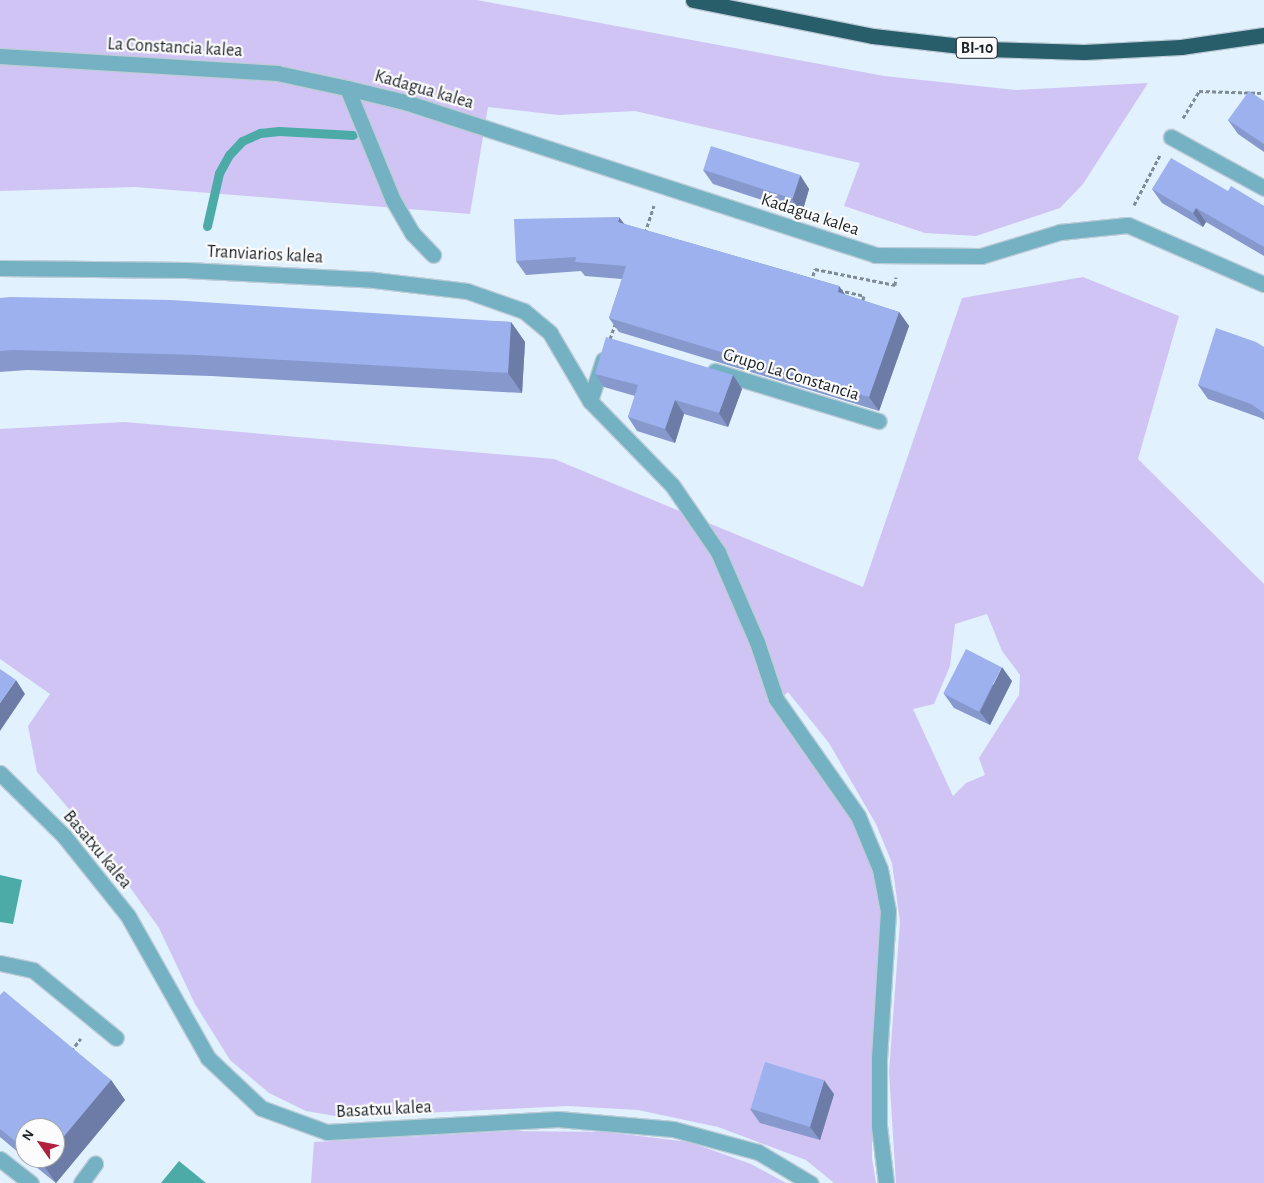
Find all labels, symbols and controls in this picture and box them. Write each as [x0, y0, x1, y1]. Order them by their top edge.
street label: La Constancia kalea [107, 34, 243, 62]
road number: BI-10 [956, 34, 998, 62]
street label: Kadagua kalea [372, 66, 476, 114]
street label: Kadagua kalea [758, 189, 862, 241]
street label: Tranviarios kalea [206, 241, 324, 269]
street label: Grupo La Constancia [720, 344, 862, 406]
street label: Basatxu kalea [58, 806, 136, 894]
street label: Basatxu kalea [336, 1097, 432, 1123]
north arrow [15, 1118, 65, 1168]
text: N [20, 1127, 37, 1143]

